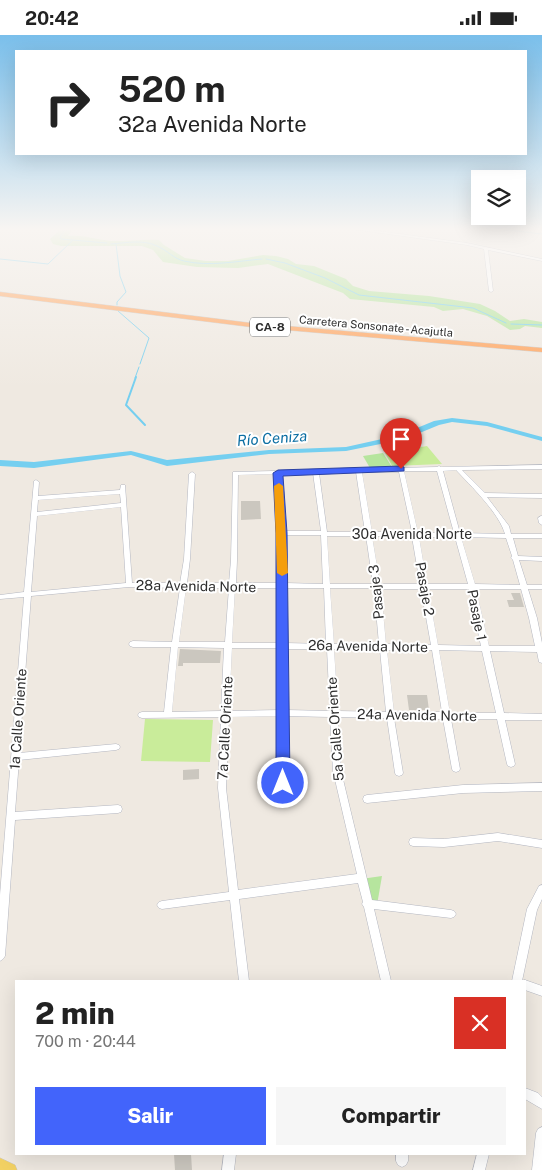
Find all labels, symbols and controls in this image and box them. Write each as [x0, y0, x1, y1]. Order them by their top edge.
text: 20:42 [25, 7, 79, 29]
text: 520 m [118, 69, 226, 110]
icon: right [35, 70, 100, 135]
text: 32a Avenida Norte [118, 111, 307, 137]
map controls [471, 170, 526, 225]
button: layers [471, 170, 526, 225]
street label: Carretera Sonsonate - Acajutla [299, 313, 453, 339]
road number: CA-8 [250, 317, 290, 337]
pin [380, 418, 422, 469]
icon: arrive [387, 425, 415, 453]
water label: Río Ceniza [236, 427, 308, 449]
street label: 30a Avenida Norte [352, 526, 472, 542]
street label: Pasaje 2 [412, 561, 438, 617]
street label: Pasaje 3 [365, 564, 387, 620]
street label: 28a Avenida Norte [136, 577, 256, 595]
street label: Pasaje 1 [464, 588, 490, 642]
street label: 26a Avenida Norte [308, 637, 428, 655]
street label: 1a Calle Oriente [6, 668, 30, 770]
street label: 7a Calle Oriente [214, 676, 236, 780]
street label: 5a Calle Oriente [323, 676, 347, 782]
street label: 24a Avenida Norte [357, 706, 477, 724]
position arrow [256, 756, 308, 808]
text: 2 min [35, 995, 115, 1031]
button: close [454, 997, 506, 1049]
text: 700 m · 20:44 [35, 1032, 136, 1051]
button: Salir [35, 1087, 266, 1145]
button: Compartir [276, 1087, 506, 1145]

